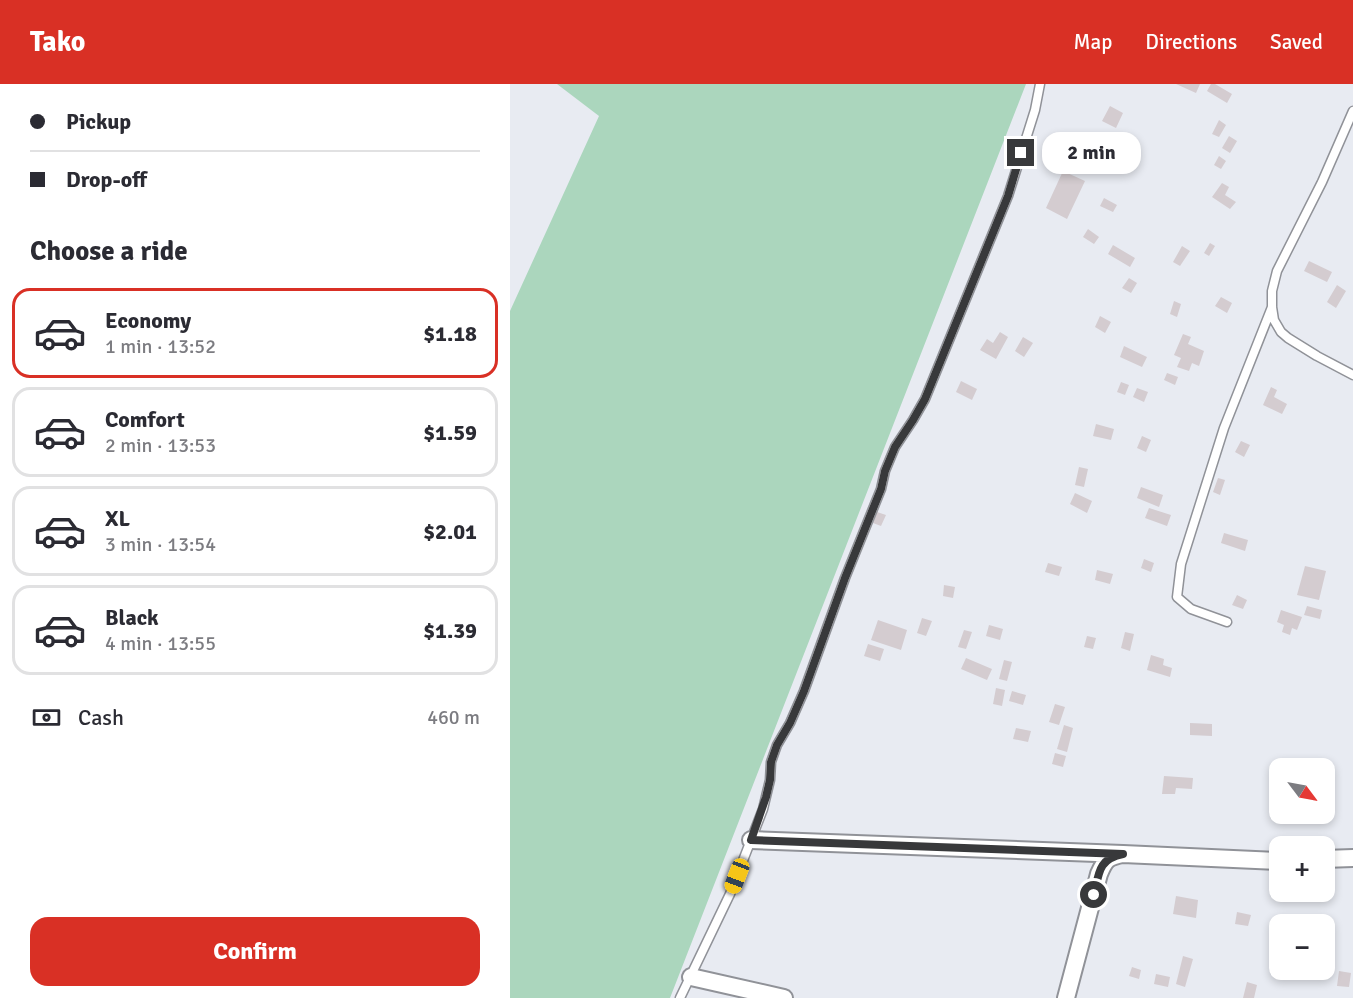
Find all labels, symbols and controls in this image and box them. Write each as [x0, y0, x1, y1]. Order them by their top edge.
text: Tako [30, 25, 85, 59]
text: Map [1074, 29, 1112, 55]
text: Directions [1145, 29, 1237, 55]
text: Saved [1270, 29, 1323, 55]
text: Pickup [66, 108, 131, 135]
callout: 2 min [1042, 132, 1141, 174]
route end [1007, 139, 1034, 166]
text: 2 min [1067, 140, 1116, 165]
text: Drop-off [66, 166, 147, 193]
text: Choose a ride [30, 235, 188, 268]
icon: car [33, 306, 87, 360]
text: Economy [105, 307, 191, 334]
text: $1.18 [423, 320, 477, 347]
text: 1 min · 13:52 [105, 334, 216, 359]
icon: car [33, 405, 87, 459]
text: Comfort [105, 406, 185, 433]
text: $1.59 [423, 419, 477, 446]
text: 2 min · 13:53 [105, 433, 216, 458]
icon: car [33, 504, 87, 558]
text: XL [105, 505, 130, 532]
text: $2.01 [423, 518, 477, 545]
text: 3 min · 13:54 [105, 532, 216, 557]
icon: car [33, 603, 87, 657]
text: Black [105, 604, 159, 631]
text: $1.39 [423, 617, 477, 644]
text: 4 min · 13:55 [105, 631, 216, 656]
icon: cash [30, 701, 63, 734]
text: Cash [78, 704, 124, 731]
text: 460 m [427, 705, 480, 730]
north arrow [1269, 758, 1335, 824]
map controls [1269, 758, 1335, 980]
button: + [1269, 836, 1335, 902]
car [722, 856, 752, 896]
route start [1080, 881, 1107, 908]
button: − [1269, 914, 1335, 980]
button: Confirm [30, 917, 480, 986]

